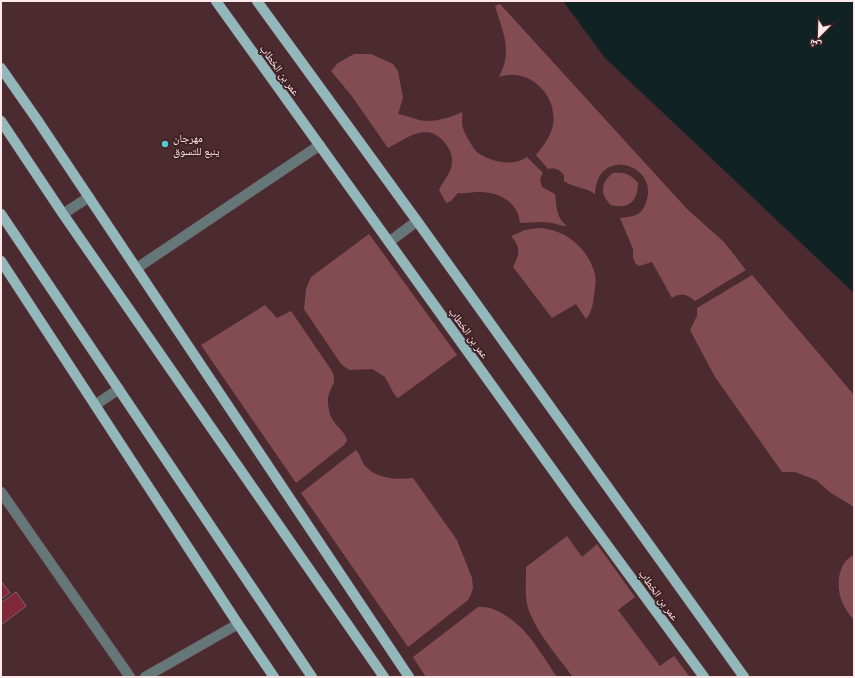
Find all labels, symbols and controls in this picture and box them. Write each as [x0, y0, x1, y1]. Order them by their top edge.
north arrow [799, 16, 839, 56]
text: ش [807, 35, 824, 54]
street label: عمر بن الخطاب [257, 42, 303, 99]
place label: مهرجان ينبع للتسوق [173, 131, 220, 158]
marker: مهرجان ينبع للتسوق [160, 139, 170, 149]
street label: عمر بن الخطاب [446, 305, 492, 362]
street label: عمر بن الخطاب [636, 567, 682, 624]

